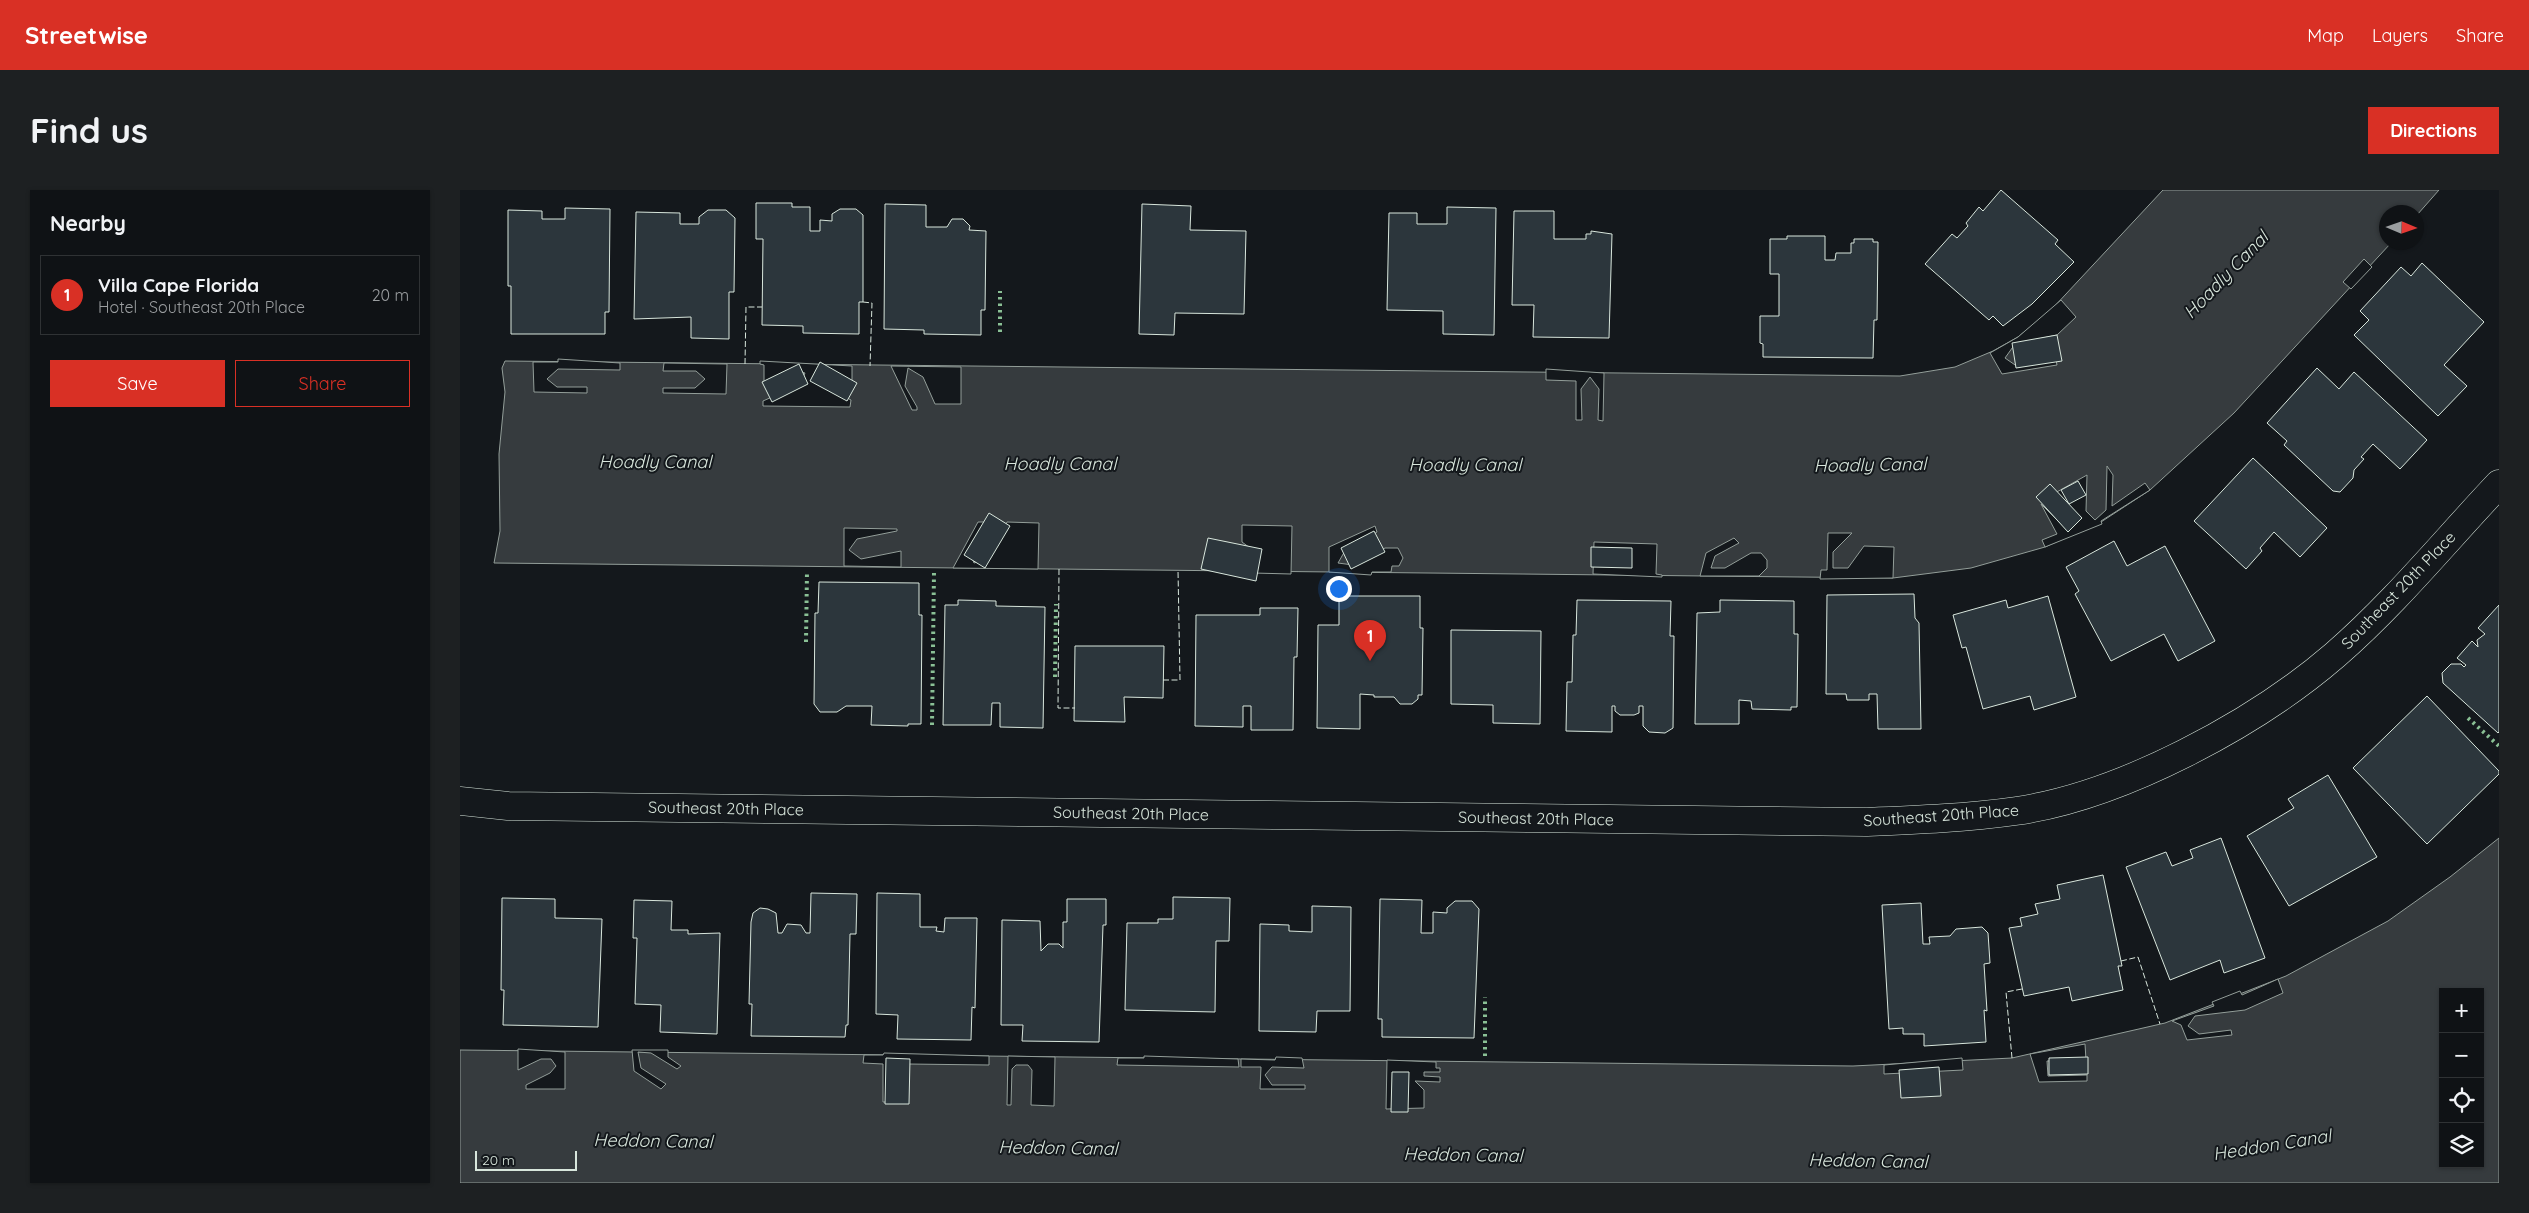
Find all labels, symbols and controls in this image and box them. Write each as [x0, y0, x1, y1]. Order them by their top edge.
text: Streetwise [25, 20, 148, 50]
text: Map [2307, 24, 2344, 47]
text: Layers [2372, 24, 2428, 47]
text: Share [2456, 24, 2504, 47]
button: Directions [2368, 107, 2499, 154]
text: Find us [30, 108, 148, 152]
north arrow [2379, 205, 2424, 250]
text: Nearby [50, 210, 126, 236]
water label: Hoadly Canal [2178, 225, 2274, 323]
text: Villa Cape Florida [98, 273, 259, 297]
text: 1 [64, 285, 70, 305]
text: 20 m [372, 285, 409, 305]
text: Hotel · Southeast 20th Place [98, 297, 305, 317]
button: Save [50, 360, 225, 407]
button: Share [235, 360, 410, 407]
water label: Hoadly Canal [599, 450, 713, 473]
water label: Hoadly Canal [1004, 452, 1118, 475]
water label: Hoadly Canal [1813, 452, 1928, 477]
water label: Hoadly Canal [1409, 453, 1523, 476]
street label: Southeast 20th Place [2337, 527, 2459, 653]
your location [1326, 576, 1352, 602]
pin: 1 [1354, 620, 1386, 661]
street label: Southeast 20th Place [648, 797, 804, 819]
street label: Southeast 20th Place [1863, 800, 2019, 830]
street label: Southeast 20th Place [1053, 802, 1209, 824]
street label: Southeast 20th Place [1458, 807, 1614, 829]
map controls [2439, 988, 2484, 1168]
button: + [2439, 988, 2484, 1033]
button: − [2439, 1033, 2484, 1078]
button: locate [2439, 1078, 2484, 1123]
button: layers [2439, 1123, 2484, 1168]
water label: Heddon Canal [2211, 1124, 2334, 1165]
water label: Heddon Canal [593, 1128, 715, 1153]
water label: Heddon Canal [998, 1135, 1120, 1160]
water label: Heddon Canal [1403, 1142, 1525, 1167]
scale bar [475, 1148, 578, 1171]
water label: Heddon Canal [1808, 1148, 1930, 1173]
text: 20 m [482, 1151, 515, 1169]

